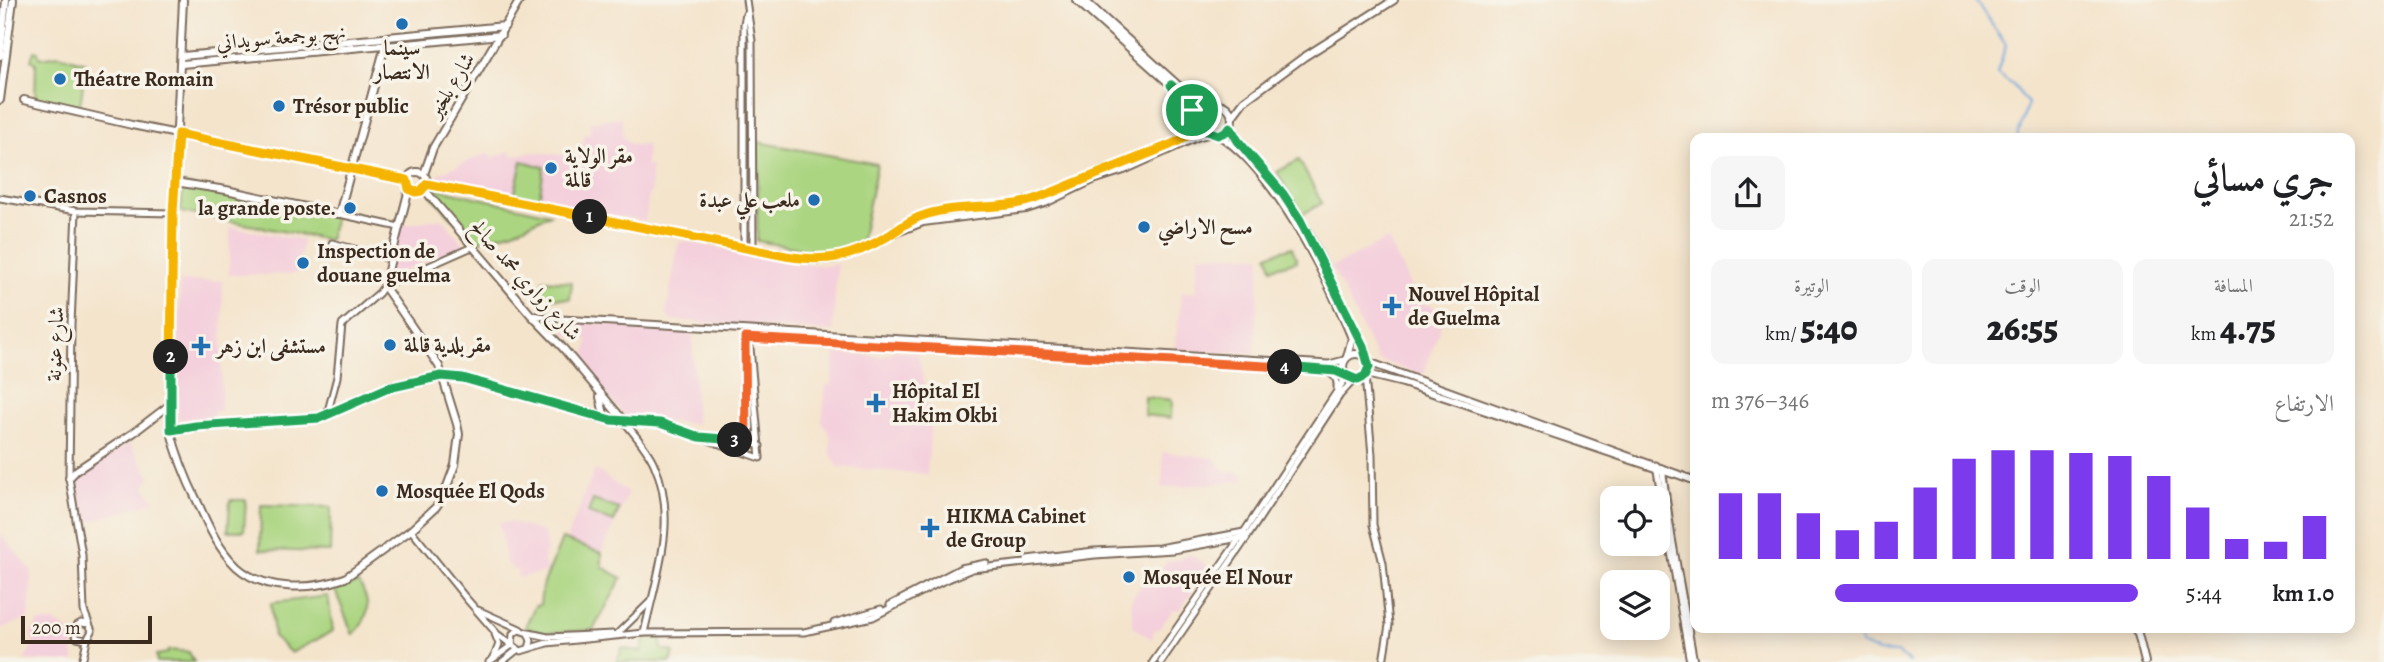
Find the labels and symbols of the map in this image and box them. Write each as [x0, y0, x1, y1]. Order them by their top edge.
marker: سينما الانتصار [394, 16, 410, 32]
street label: نهج بوجمعة سويداني [215, 17, 347, 62]
place label: سينما الانتصار [372, 34, 430, 86]
street label: شارع بلخير [420, 47, 485, 127]
place label: Théatre Romain [74, 65, 214, 93]
marker: Théatre Romain [52, 71, 68, 87]
pin [1162, 80, 1222, 140]
place label: Trésor public [293, 92, 409, 120]
marker: Trésor public [271, 98, 287, 114]
place label: مقر الولاية قالمة [565, 142, 633, 194]
marker: مقر الولاية قالمة [543, 160, 559, 176]
place label: Casnos [44, 182, 107, 210]
place label: ملعب علي عبدة [699, 186, 800, 220]
marker: Casnos [22, 188, 38, 204]
marker: ملعب علي عبدة [806, 192, 822, 208]
place label: la grande poste. [198, 194, 336, 222]
marker: la grande poste. [342, 200, 358, 216]
pin: 1 [572, 200, 608, 234]
street label: شارع زواوي محمد صالح [461, 213, 588, 349]
place label: مسح الاراضي [1158, 213, 1253, 247]
marker: مسح الاراضي [1136, 219, 1152, 235]
place label: Inspection de douane guelma [317, 237, 452, 289]
marker: Inspection de douane guelma [295, 255, 311, 271]
place label: Nouvel Hôpital de Guelma [1408, 280, 1540, 332]
marker: Nouvel Hôpital de Guelma [1382, 296, 1402, 316]
street label: شارع عنونة [40, 306, 74, 382]
place label: مقر بلدية قالمة [404, 331, 491, 359]
place label: مستشفى ابن زهر [215, 332, 326, 362]
marker: مستشفى ابن زهر [191, 336, 211, 356]
marker: مقر بلدية قالمة [382, 337, 398, 353]
pin: 2 [154, 340, 188, 374]
pin: 4 [1268, 350, 1302, 384]
place label: Hôpital El Hakim Okbi [892, 377, 998, 429]
marker: Hôpital El Hakim Okbi [866, 393, 886, 413]
pin: 3 [718, 422, 752, 458]
place label: Mosquée El Qods [396, 477, 545, 505]
marker: Mosquée El Qods [374, 483, 390, 499]
place label: HIKMA Cabinet de Group [946, 502, 1086, 554]
marker: HIKMA Cabinet de Group [920, 518, 940, 538]
place label: Mosquée El Nour [1143, 563, 1293, 591]
marker: Mosquée El Nour [1121, 569, 1137, 585]
scale bar [21, 613, 152, 645]

